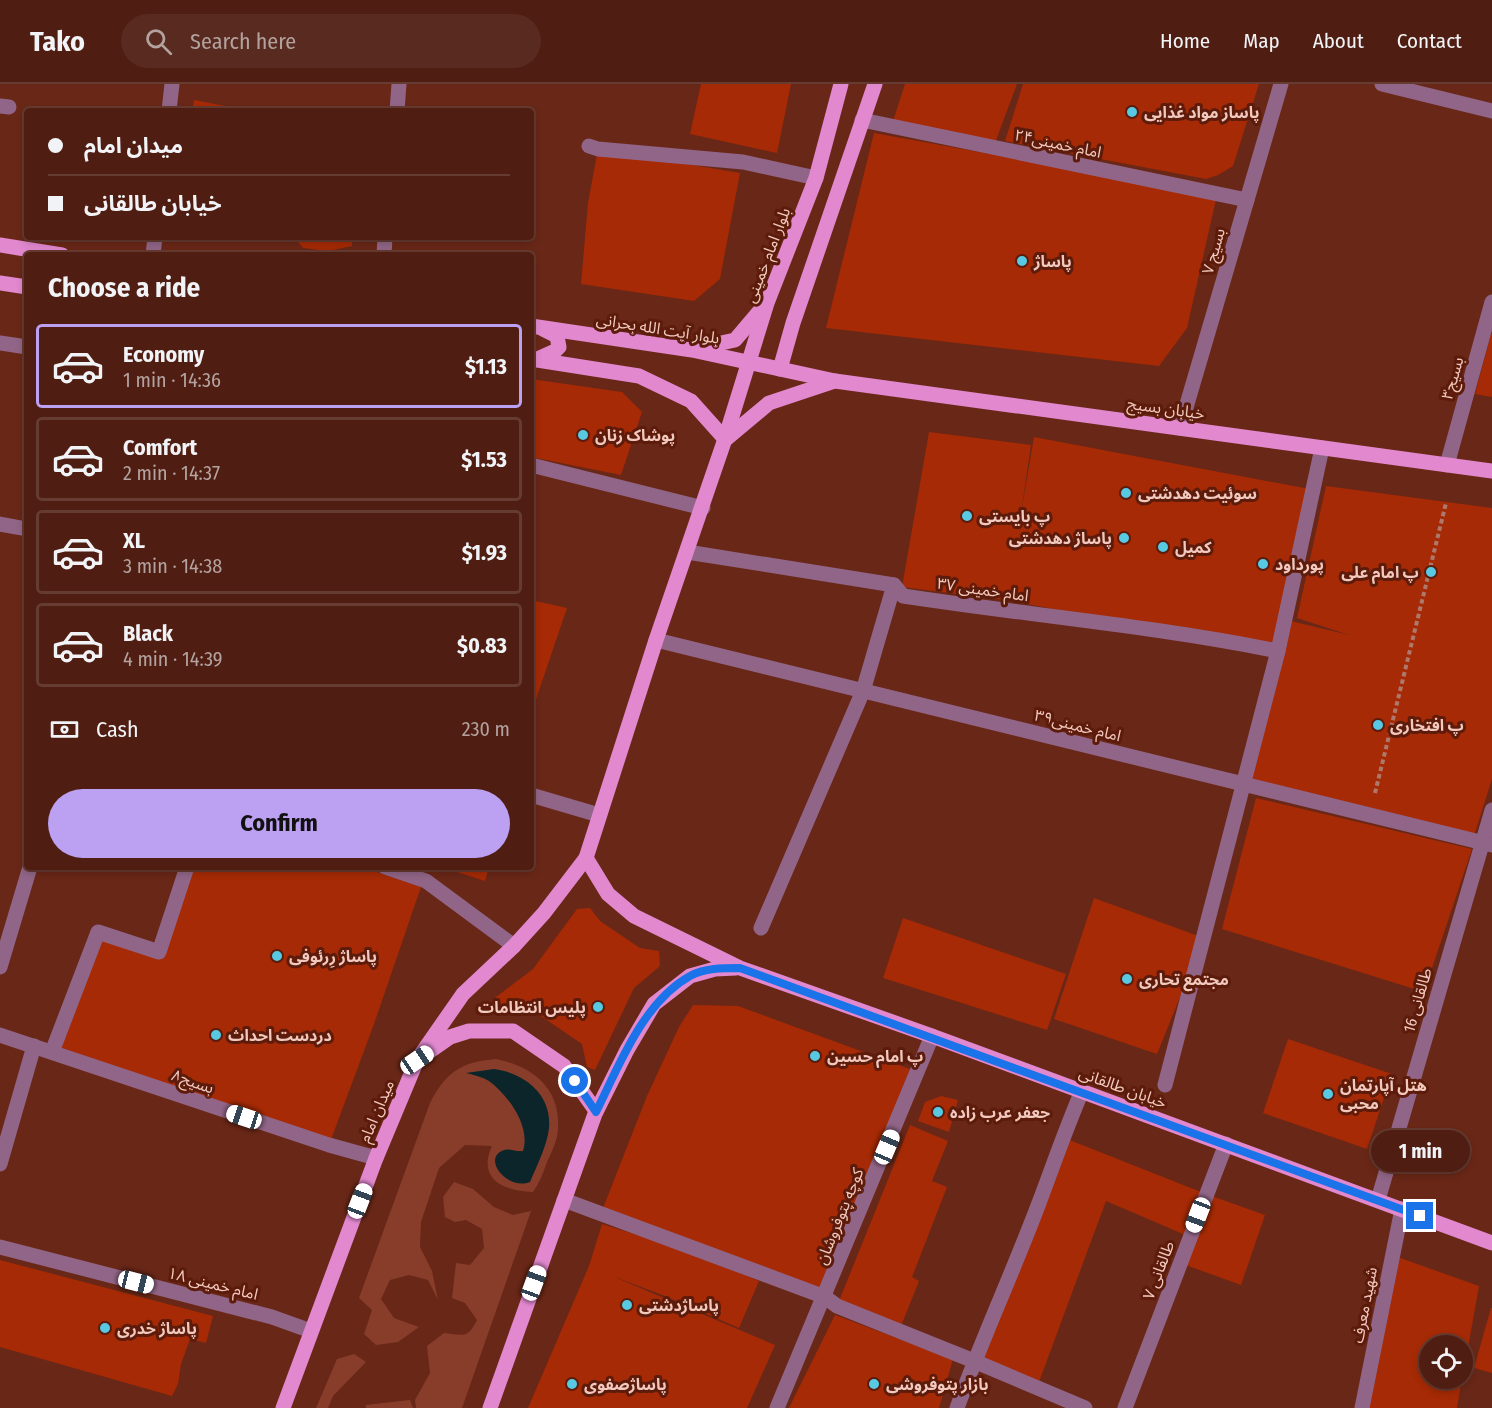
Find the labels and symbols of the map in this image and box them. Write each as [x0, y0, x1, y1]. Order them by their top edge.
place label: پاساز مواد غذایی [1144, 103, 1260, 123]
marker: پاساز مواد غذایی [1125, 105, 1139, 119]
street label: امام خمینی۲۴ [1012, 125, 1103, 165]
street label: بلوار امام خمینی [741, 205, 797, 307]
street label: بسیج ۷ [1198, 226, 1232, 277]
place label: پاساژ [1033, 252, 1072, 272]
marker: پاساژ [1015, 254, 1029, 268]
street label: بلوار آیت الله بحرانی [595, 309, 721, 348]
street label: بسیج۳ [1437, 355, 1470, 402]
street label: خیابان بسیج [1126, 394, 1206, 426]
place label: پوشاک زنان [595, 426, 675, 446]
marker: پوشاک زنان [576, 428, 590, 442]
place label: سوئیت دهدشتی [1138, 484, 1257, 503]
marker: سوئیت دهدشتی [1119, 486, 1133, 500]
place label: پ بایستی [979, 507, 1050, 527]
marker: پ بایستی [960, 509, 974, 523]
place label: پاساژ دهدشتی [1009, 529, 1112, 549]
marker: پاساژ دهدشتی [1117, 531, 1131, 545]
place label: کمیل [1175, 538, 1212, 557]
marker: کمیل [1156, 540, 1170, 554]
place label: پورداود [1275, 555, 1324, 575]
marker: پورداود [1256, 557, 1270, 571]
place label: پ امام علی [1341, 563, 1419, 584]
marker: پ امام علی [1424, 565, 1438, 579]
street label: امام خمینی ۳۷ [935, 574, 1030, 608]
street label: امام خمینی۳۹ [1032, 706, 1123, 748]
place label: پ افتخاری [1390, 716, 1464, 736]
marker: پ افتخاری [1371, 718, 1385, 732]
place label: پاساژ رِرئوفی [289, 947, 377, 968]
marker: پاساژ رِرئوفی [270, 949, 284, 963]
street label: طالقانی 16 [1399, 966, 1436, 1035]
place label: مجتمع تحاری [1139, 970, 1229, 992]
marker: مجتمع تحاری [1120, 972, 1134, 986]
place label: پلیس انتظامات [478, 998, 586, 1018]
marker: پلیس انتظامات [591, 1000, 605, 1014]
place label: دردست احداث [228, 1026, 332, 1045]
marker: دردست احداث [209, 1028, 223, 1042]
car [397, 1042, 437, 1078]
place label: پ امام حسین [827, 1047, 923, 1068]
marker: پ امام حسین [808, 1049, 822, 1063]
street label: خیابان طالقانی [1076, 1063, 1169, 1112]
street label: بسیج۸ [168, 1065, 216, 1100]
route start [561, 1067, 588, 1094]
place label: هتل آپارتمان محبی [1340, 1076, 1427, 1113]
street label: میدان امام [355, 1077, 401, 1146]
marker: هتل آپارتمان محبی [1321, 1087, 1335, 1101]
car [224, 1103, 264, 1131]
place label: جعفر عرب زاده [950, 1103, 1050, 1122]
marker: جعفر عرب زاده [931, 1105, 945, 1119]
car [872, 1127, 902, 1167]
callout: 1 min [1370, 1129, 1470, 1171]
street label: کوچه پتوفروشان [812, 1165, 869, 1268]
car [345, 1181, 375, 1221]
car [1183, 1195, 1213, 1235]
route end [1406, 1202, 1433, 1229]
street label: طالقانی ۷ [1139, 1238, 1178, 1302]
street label: امام خمینی ۱۸ [165, 1263, 260, 1307]
car [519, 1263, 549, 1303]
street label: شهید معرف [1348, 1265, 1381, 1345]
car [116, 1269, 156, 1295]
place label: پاساژدشتی [639, 1296, 719, 1316]
marker: پاساژدشتی [620, 1298, 634, 1312]
place label: پاساژ خدری [117, 1319, 197, 1339]
marker: پاساژ خدری [98, 1321, 112, 1335]
place label: پاساژصفوی [584, 1375, 667, 1395]
place label: بازار پتوفروشی [886, 1375, 988, 1395]
marker: پاساژصفوی [565, 1377, 579, 1391]
marker: بازار پتوفروشی [867, 1377, 881, 1391]

